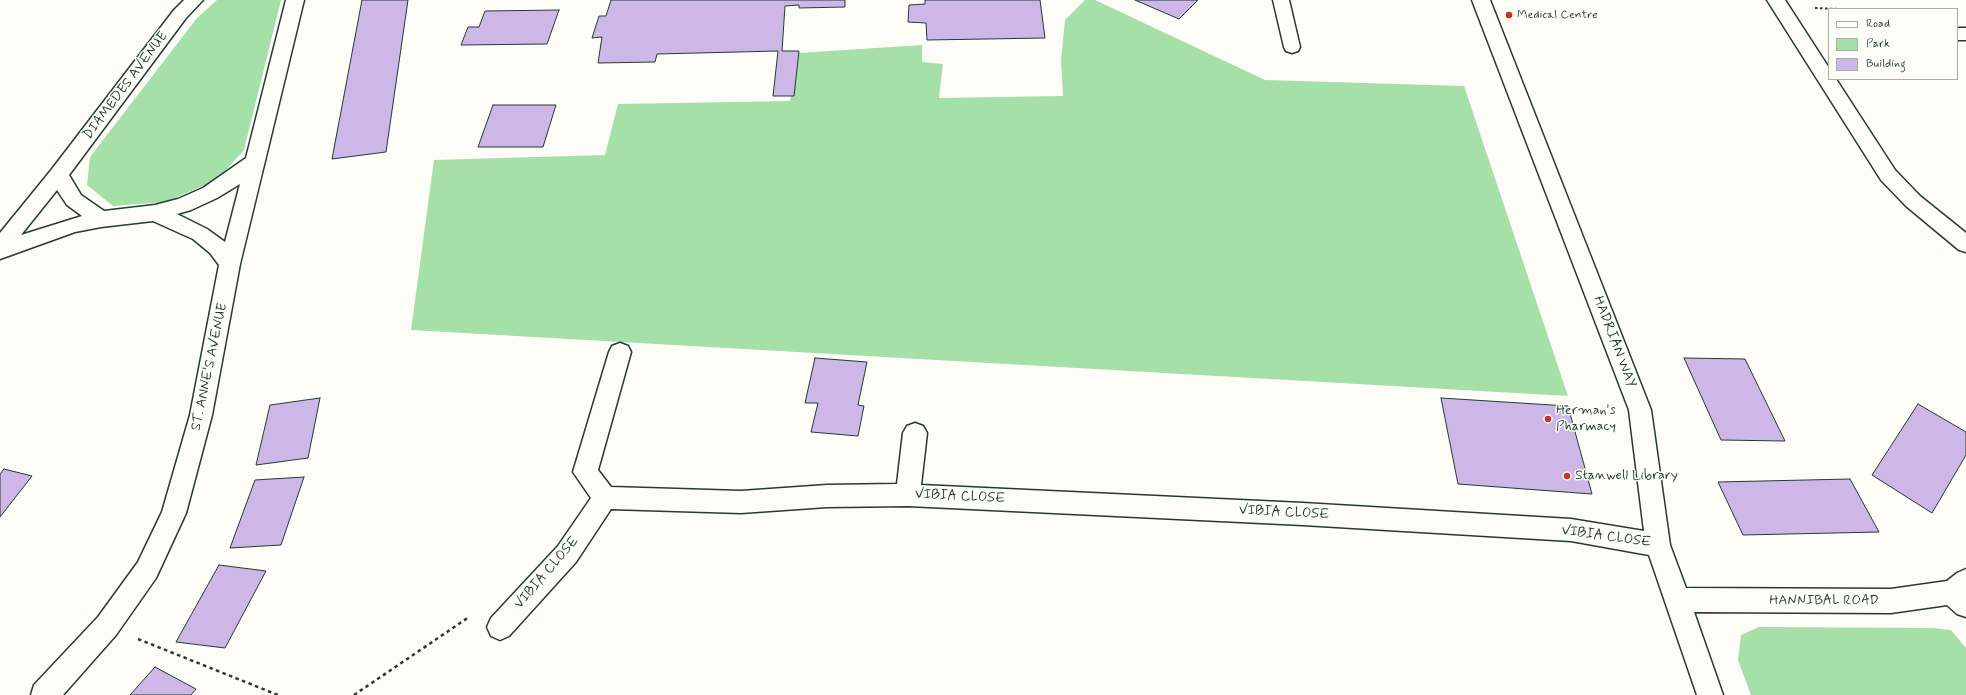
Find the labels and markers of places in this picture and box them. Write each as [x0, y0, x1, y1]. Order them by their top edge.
place label: Medical Centre [1517, 8, 1598, 22]
marker: Medical Centre [1504, 10, 1514, 20]
place label: Herman's Pharmacy [1556, 403, 1616, 436]
marker: Herman's Pharmacy [1543, 414, 1553, 424]
place label: Stanwell Library [1575, 468, 1678, 484]
marker: Stanwell Library [1562, 471, 1572, 481]

